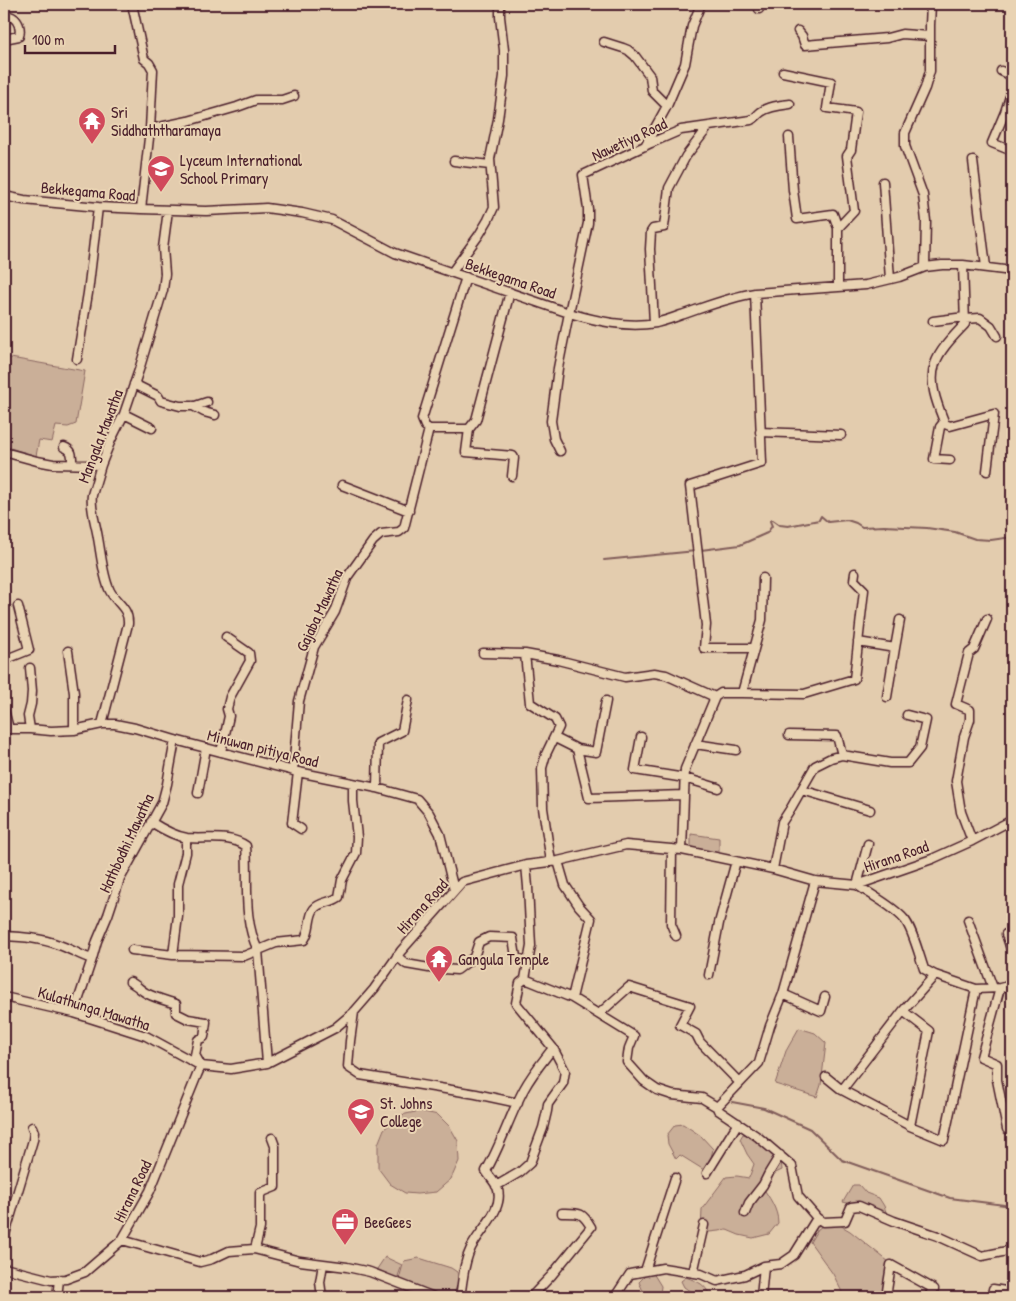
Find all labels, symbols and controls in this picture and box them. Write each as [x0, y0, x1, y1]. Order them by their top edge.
scale bar [25, 22, 115, 54]
text: 100 m [32, 29, 65, 50]
place label: Sri Siddhaththaramaya [111, 101, 221, 141]
temple icon: Sri Siddhaththaramaya [77, 106, 107, 145]
street label: Nawetiya Road [588, 112, 670, 166]
place label: Lyceum International School Primary [180, 149, 303, 189]
school or university icon: Lyceum International School Primary [146, 154, 176, 193]
street label: Bekkegama Road [40, 176, 136, 206]
street label: Bekkegama Road [463, 252, 559, 304]
street label: Mangala Mawatha [72, 386, 128, 486]
street label: Gajaba Mawatha [290, 565, 348, 655]
street label: Minuwan pitiya Road [205, 724, 321, 772]
street label: Hathbodhi Mawatha [93, 790, 159, 896]
street label: Hirana Road [861, 835, 931, 877]
street label: Hirana Road [391, 874, 453, 938]
temple icon: Gangula Temple [424, 944, 454, 983]
place label: Gangula Temple [458, 948, 550, 970]
street label: Kulathunga Mawatha [35, 980, 153, 1036]
place label: St. Johns College [380, 1092, 432, 1132]
school or university icon: St. Johns College [346, 1097, 376, 1136]
street label: Hirana Road [107, 1156, 157, 1226]
office icon: BeeGees [330, 1207, 360, 1246]
place label: BeeGees [364, 1211, 411, 1233]

